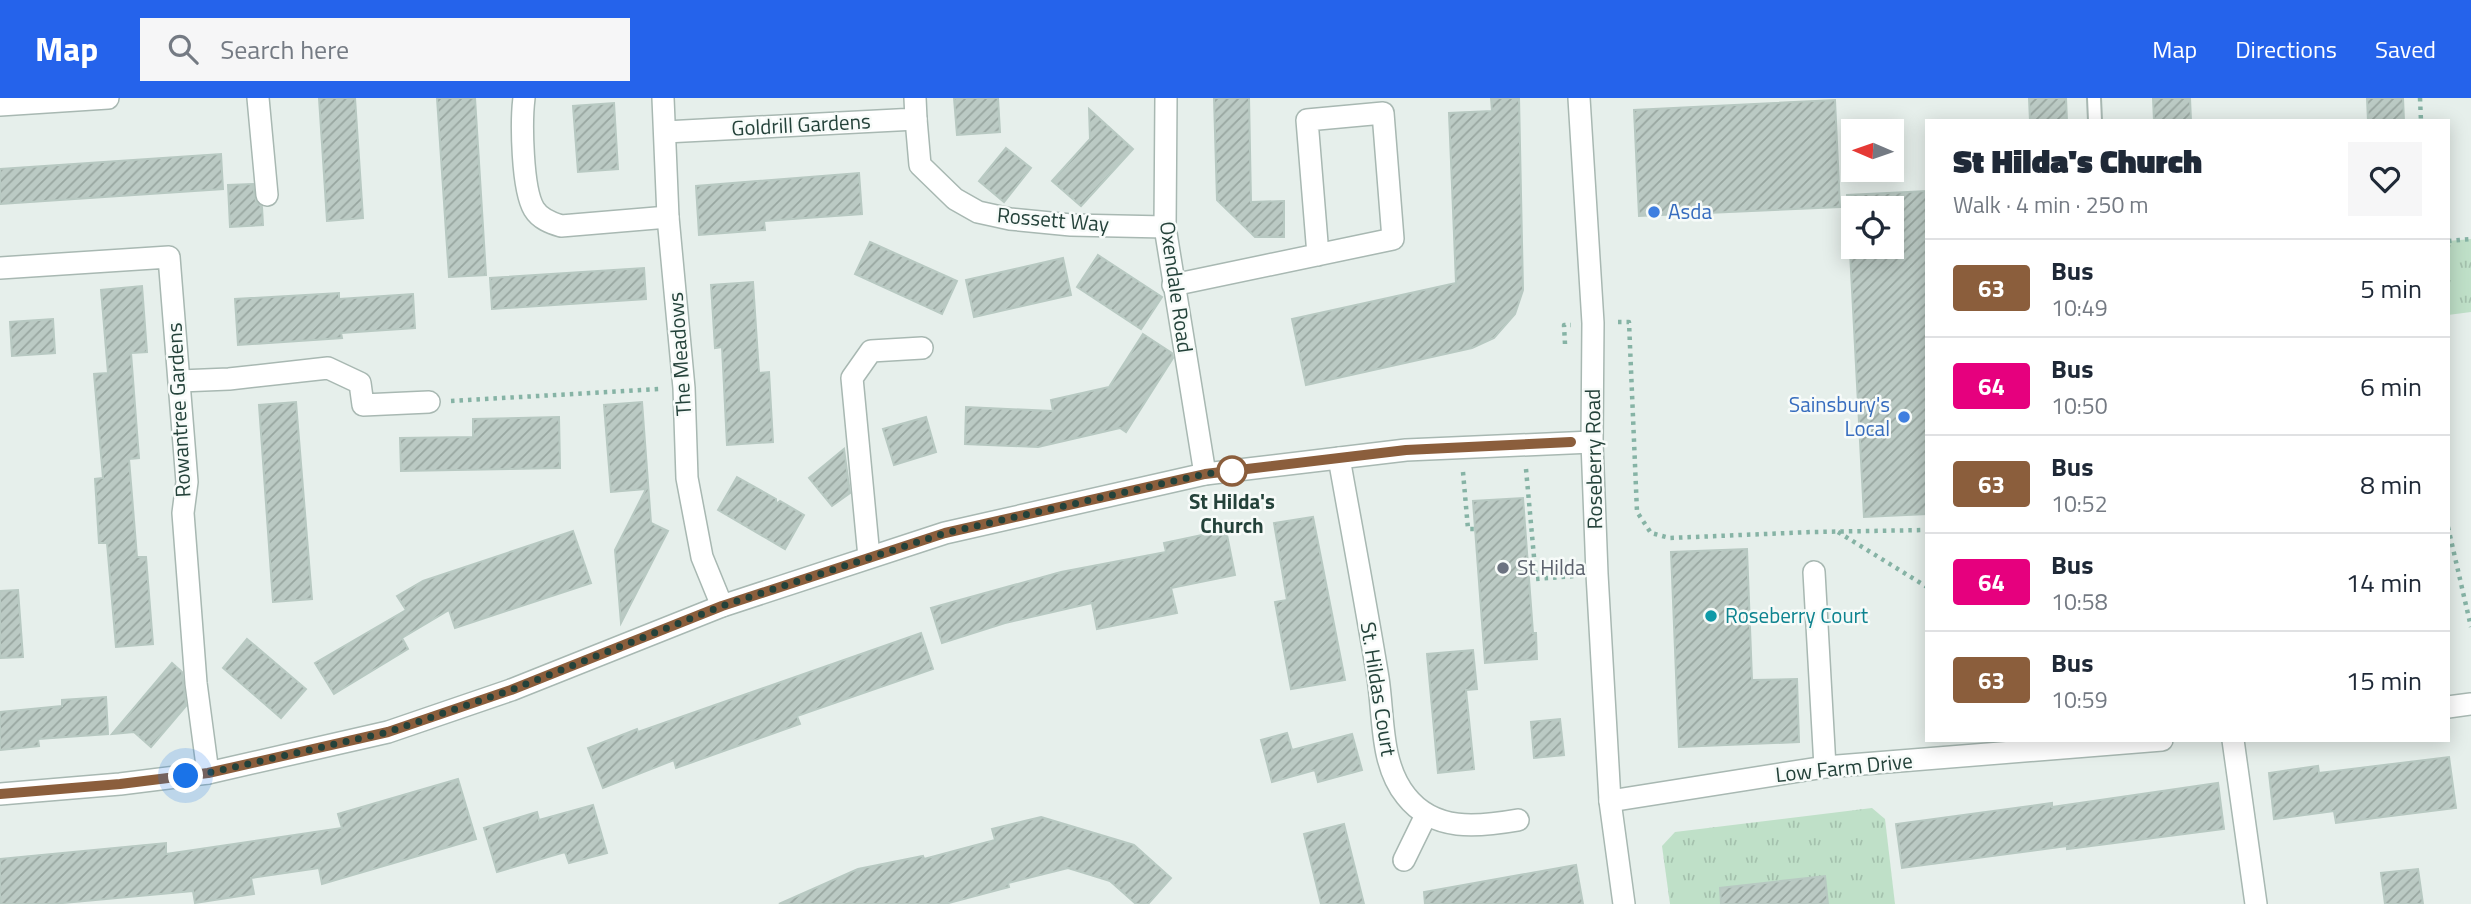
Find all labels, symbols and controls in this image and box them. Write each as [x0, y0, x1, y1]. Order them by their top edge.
search box [140, 18, 630, 81]
text: Map [35, 24, 98, 74]
icon: search [164, 30, 202, 68]
text: Search here [220, 30, 349, 69]
text: Map [2152, 31, 2197, 67]
text: Directions [2235, 31, 2337, 67]
text: Saved [2375, 31, 2436, 67]
street label: Goldrill Gardens [731, 104, 871, 144]
north arrow [1841, 119, 1904, 182]
map controls [1841, 119, 1904, 259]
text: St Hilda's Church [1953, 136, 2202, 186]
button: heart [2348, 142, 2422, 216]
text: Walk · 4 min · 250 m [1953, 187, 2149, 222]
place label: Asda [1668, 195, 1712, 227]
button: locate [1841, 196, 1904, 259]
street label: Rossett Way [996, 198, 1110, 240]
marker: Asda [1646, 204, 1662, 220]
street label: Oxendale Road [1152, 219, 1202, 355]
text: Bus [2051, 251, 2093, 290]
text: 5 min [2360, 269, 2422, 308]
text: 63 [1978, 270, 2005, 306]
text: 10:49 [2051, 290, 2108, 325]
street label: The Meadows [659, 291, 699, 417]
street label: Rowantree Gardens [157, 322, 199, 498]
text: Bus [2051, 349, 2093, 388]
text: 6 min [2360, 367, 2422, 406]
text: 64 [1978, 368, 2005, 404]
street label: Roseberry Road [1576, 388, 1610, 530]
place label: Sainsbury's Local [1789, 388, 1890, 444]
text: 10:50 [2051, 388, 2108, 423]
marker: Sainsbury's Local [1896, 409, 1912, 425]
text: Bus [2051, 447, 2093, 486]
marker: St Hilda's Church [1217, 456, 1247, 486]
text: 8 min [2360, 465, 2422, 504]
text: 63 [1978, 466, 2005, 502]
place label: St Hilda's Church [1189, 485, 1275, 541]
text: 10:52 [2051, 486, 2108, 521]
text: Bus [2051, 545, 2093, 584]
place label: St Hilda [1517, 551, 1586, 583]
marker: St Hilda [1495, 560, 1511, 576]
text: 14 min [2346, 563, 2422, 602]
text: 64 [1978, 564, 2005, 600]
text: 10:58 [2051, 584, 2108, 619]
place label: Roseberry Court [1725, 599, 1869, 631]
marker: Roseberry Court [1703, 608, 1719, 624]
street label: St. Hildas Court [1353, 619, 1405, 759]
text: Bus [2051, 643, 2093, 682]
text: 15 min [2346, 661, 2422, 700]
text: 63 [1978, 662, 2005, 698]
text: 10:59 [2051, 682, 2108, 717]
street label: Low Farm Drive [1774, 744, 1914, 790]
your location [168, 758, 203, 793]

